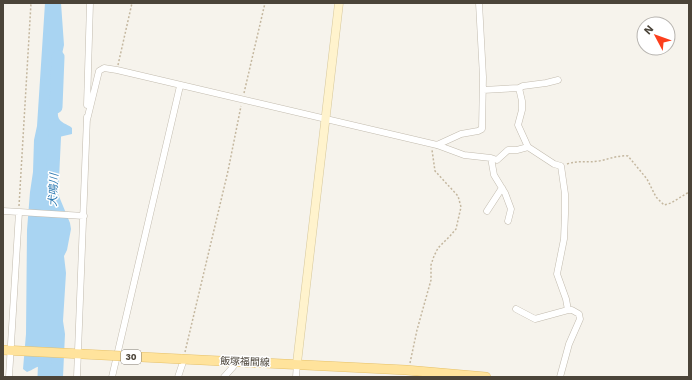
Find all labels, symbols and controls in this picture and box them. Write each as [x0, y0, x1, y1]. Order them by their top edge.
north arrow [636, 16, 676, 56]
text: N [641, 22, 656, 37]
water label: 犬鳴川 [46, 172, 61, 207]
road number: 30 [121, 350, 141, 364]
street label: 飯塚福間線 [220, 355, 270, 368]

